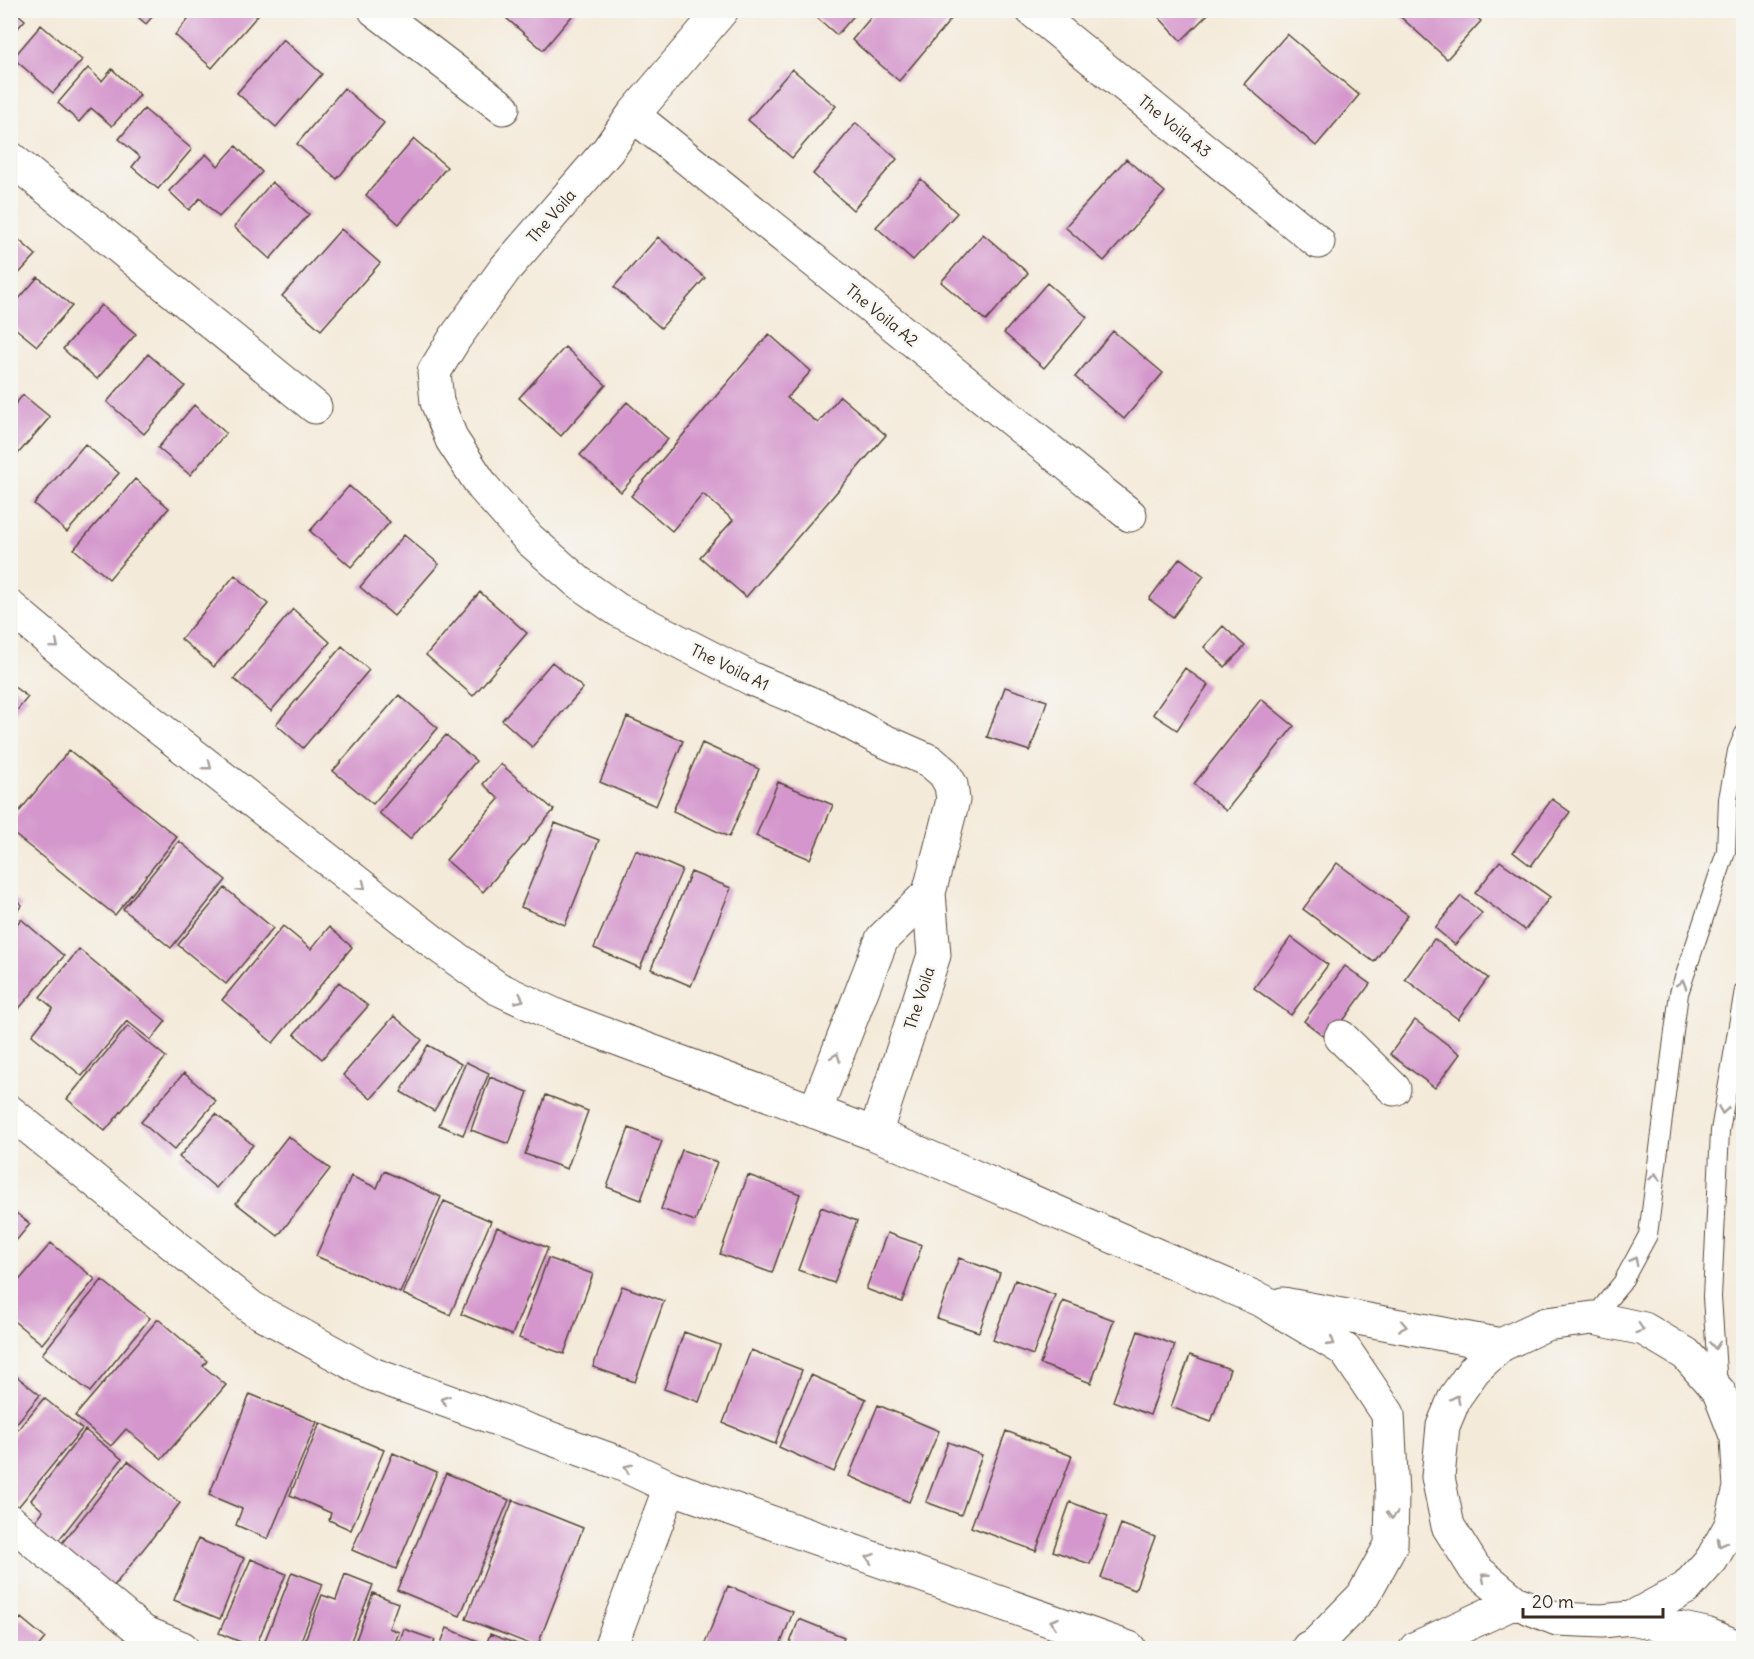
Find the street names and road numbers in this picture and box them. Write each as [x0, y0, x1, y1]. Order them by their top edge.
street label: The Voila A3 [1135, 91, 1215, 161]
street label: The Voila [522, 185, 580, 247]
street label: The Voila A2 [842, 280, 922, 350]
street label: The Voila A1 [687, 639, 773, 695]
street label: The Voila [899, 964, 939, 1032]

